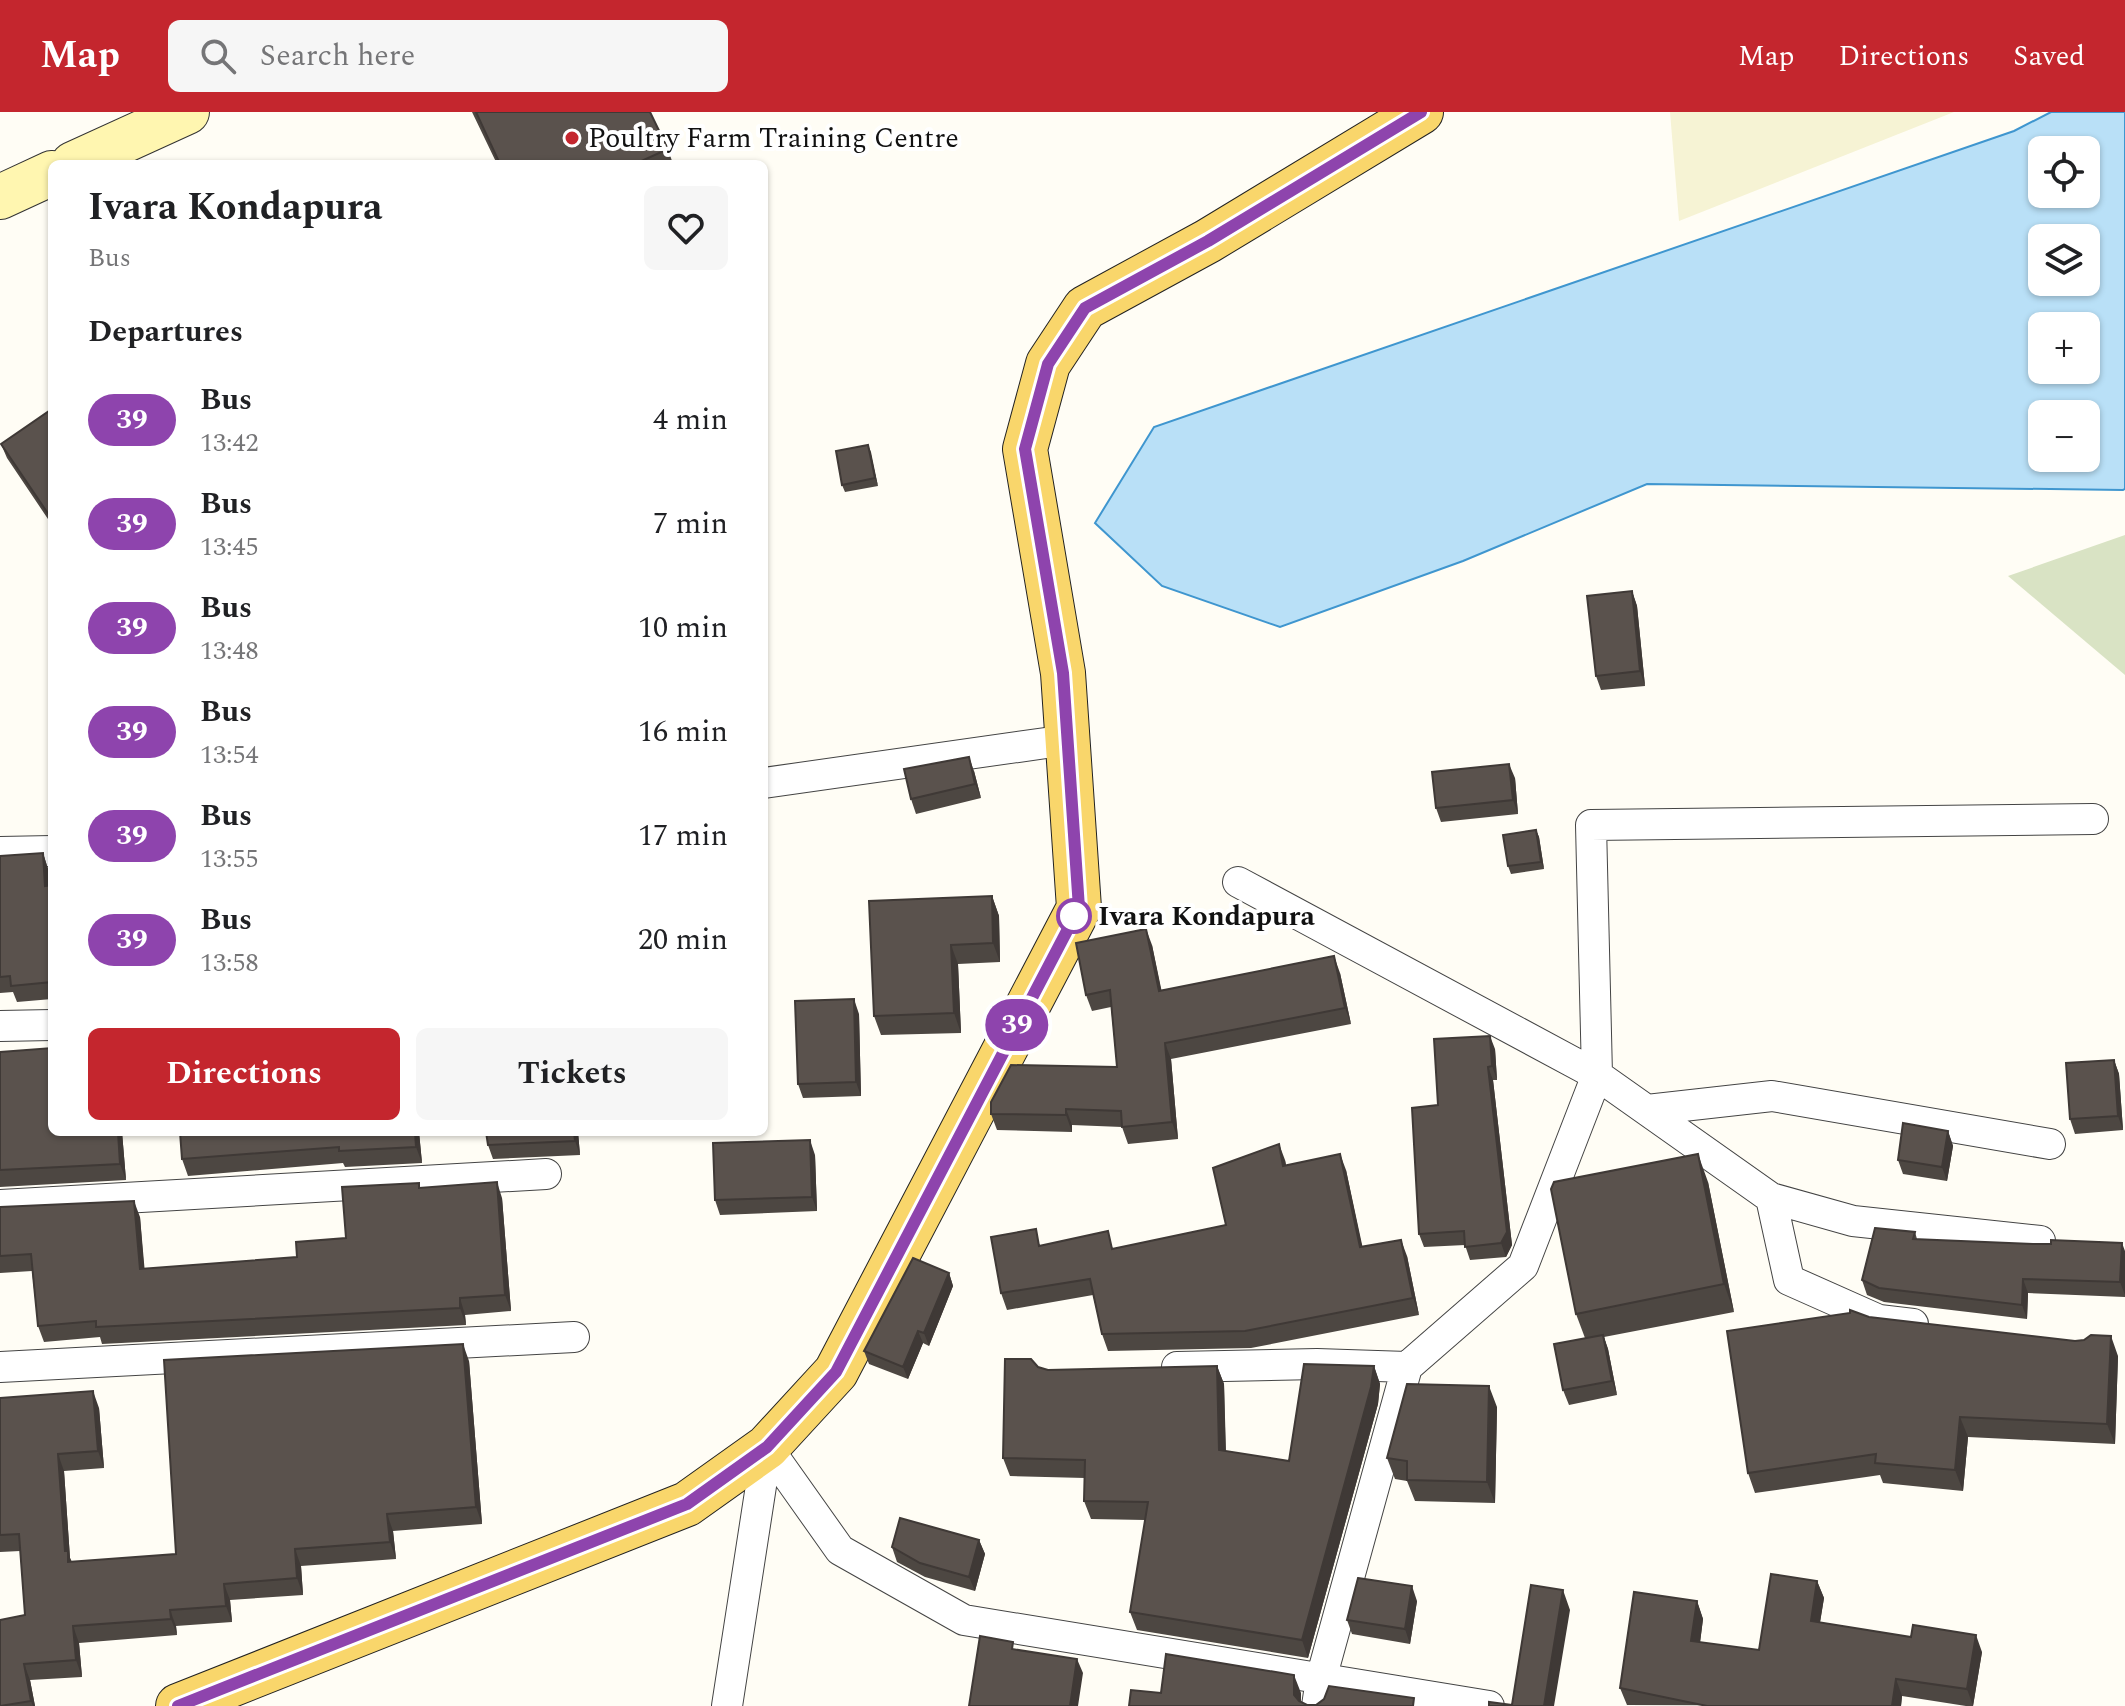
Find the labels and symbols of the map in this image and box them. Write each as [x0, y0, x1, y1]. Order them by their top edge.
place label: Poultry Farm Training Centre [588, 117, 959, 160]
marker: Poultry Farm Training Centre [563, 129, 581, 147]
place label: Ivara Kondapura [1098, 895, 1316, 938]
marker: Ivara Kondapura [1057, 899, 1091, 933]
line badge: 39 [981, 999, 1053, 1051]

